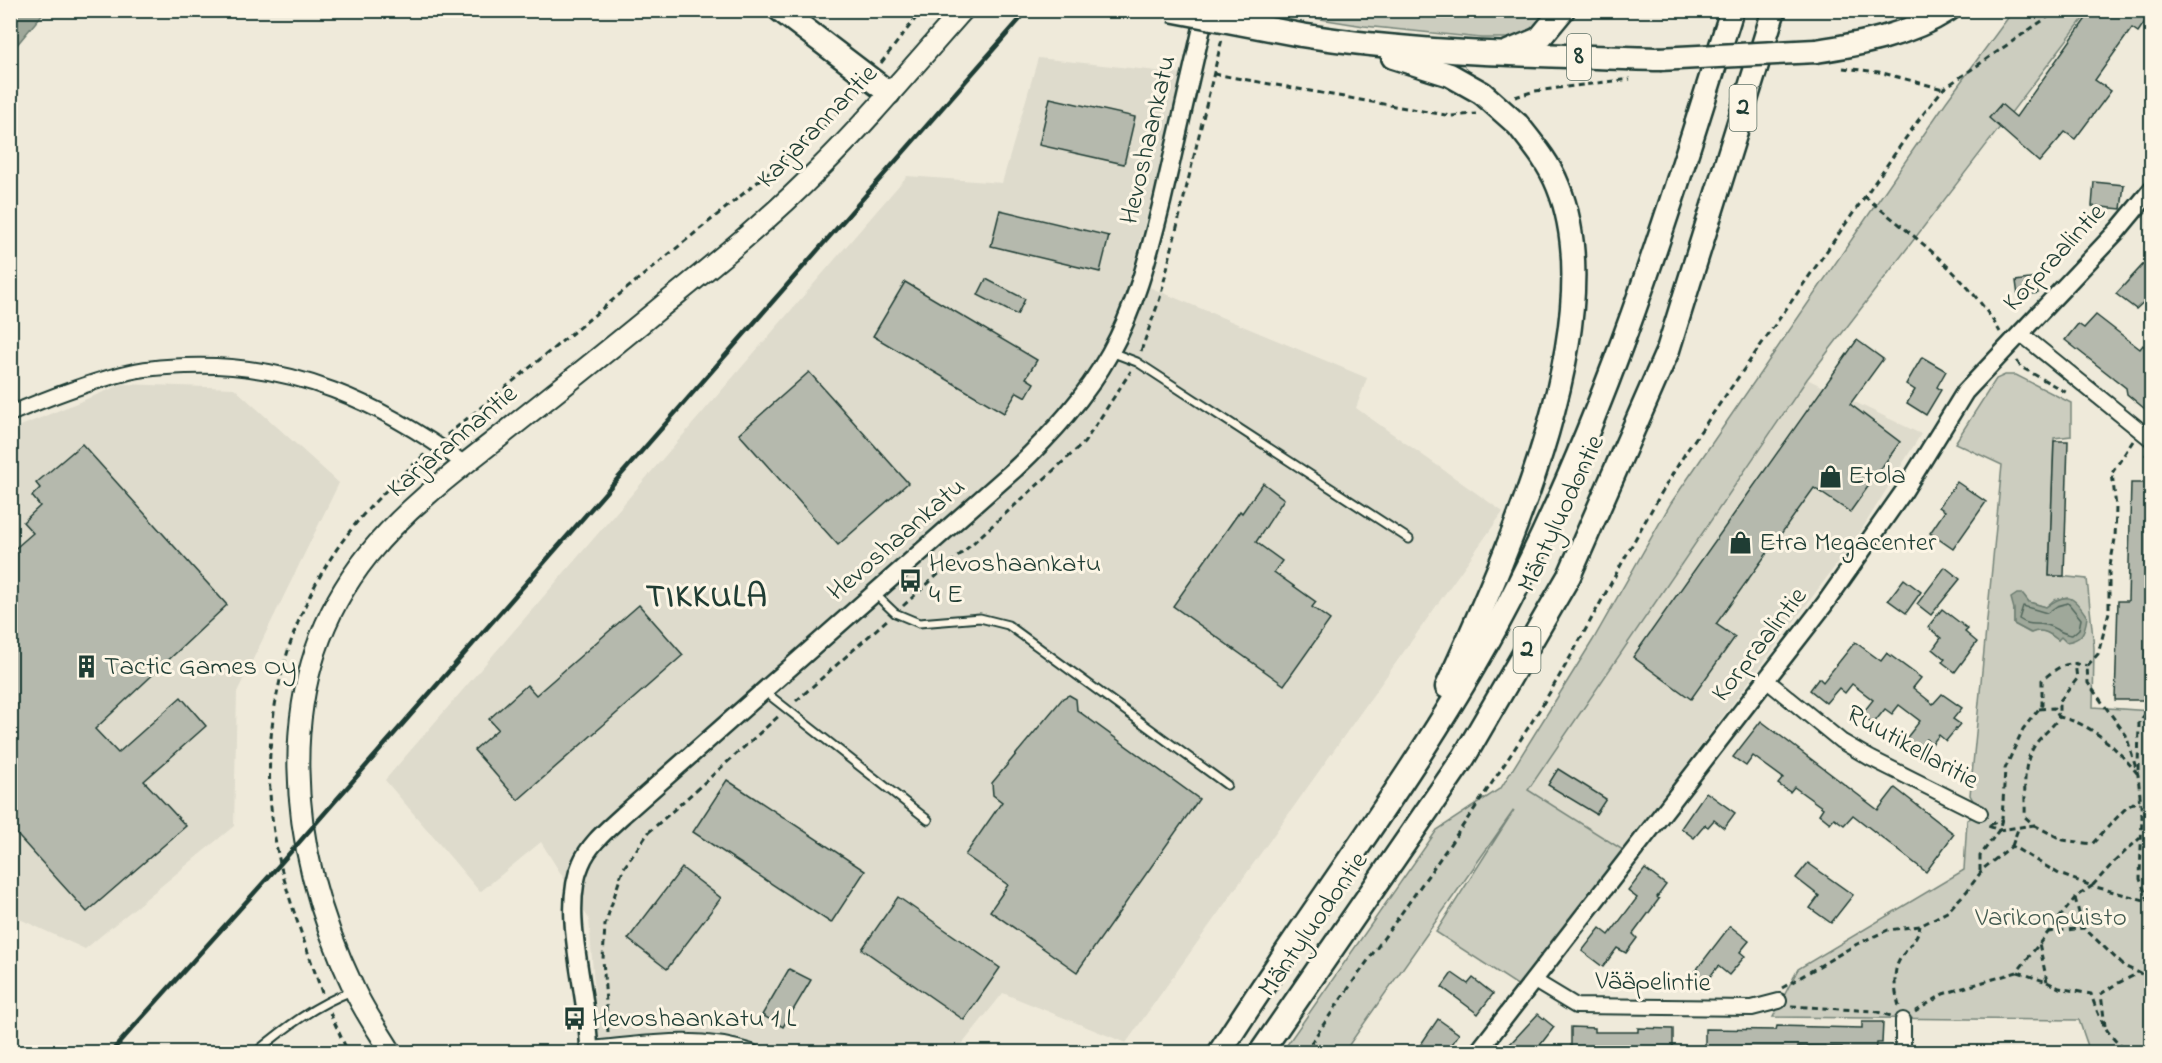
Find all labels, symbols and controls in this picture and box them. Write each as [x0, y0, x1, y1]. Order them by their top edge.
road number: 8 [1567, 34, 1591, 80]
street label: Hevoshaankatu [1111, 52, 1187, 228]
street label: Karjarannantie [749, 55, 888, 198]
road number: 2 [1730, 85, 1756, 131]
street label: Korpraalintie [1994, 194, 2116, 321]
street label: Karjarannantie [379, 375, 527, 508]
street label: Mäntyluodontie [1508, 428, 1616, 599]
place label: Etola [1848, 457, 1906, 496]
shop icon: Etola [1817, 463, 1843, 489]
street label: Hevoshaankatu [819, 469, 975, 611]
place label: Etra Megacenter [1759, 524, 1937, 563]
shop icon: Etra Megacenter [1728, 530, 1754, 556]
place label: Hevoshaankatu 4 E [929, 545, 1101, 615]
bus stop icon: Hevoshaankatu 4 E [898, 567, 924, 593]
district label: TIKKULA [646, 574, 768, 622]
street label: Korpraalintie [1703, 579, 1818, 711]
road number: 2 [1514, 627, 1540, 673]
place label: Tactic Games Oy [104, 648, 297, 687]
building icon: Tactic Games Oy [73, 654, 99, 680]
street label: Ruutikellaritie [1839, 695, 1986, 801]
street label: Mäntyluodontie [1249, 843, 1379, 1006]
park label: Varikonpuisto [1974, 899, 2127, 938]
street label: Vääpelintie [1594, 962, 1712, 1004]
place label: Hevoshaankatu 1 L [592, 1000, 796, 1039]
bus stop icon: Hevoshaankatu 1 L [561, 1006, 587, 1032]

